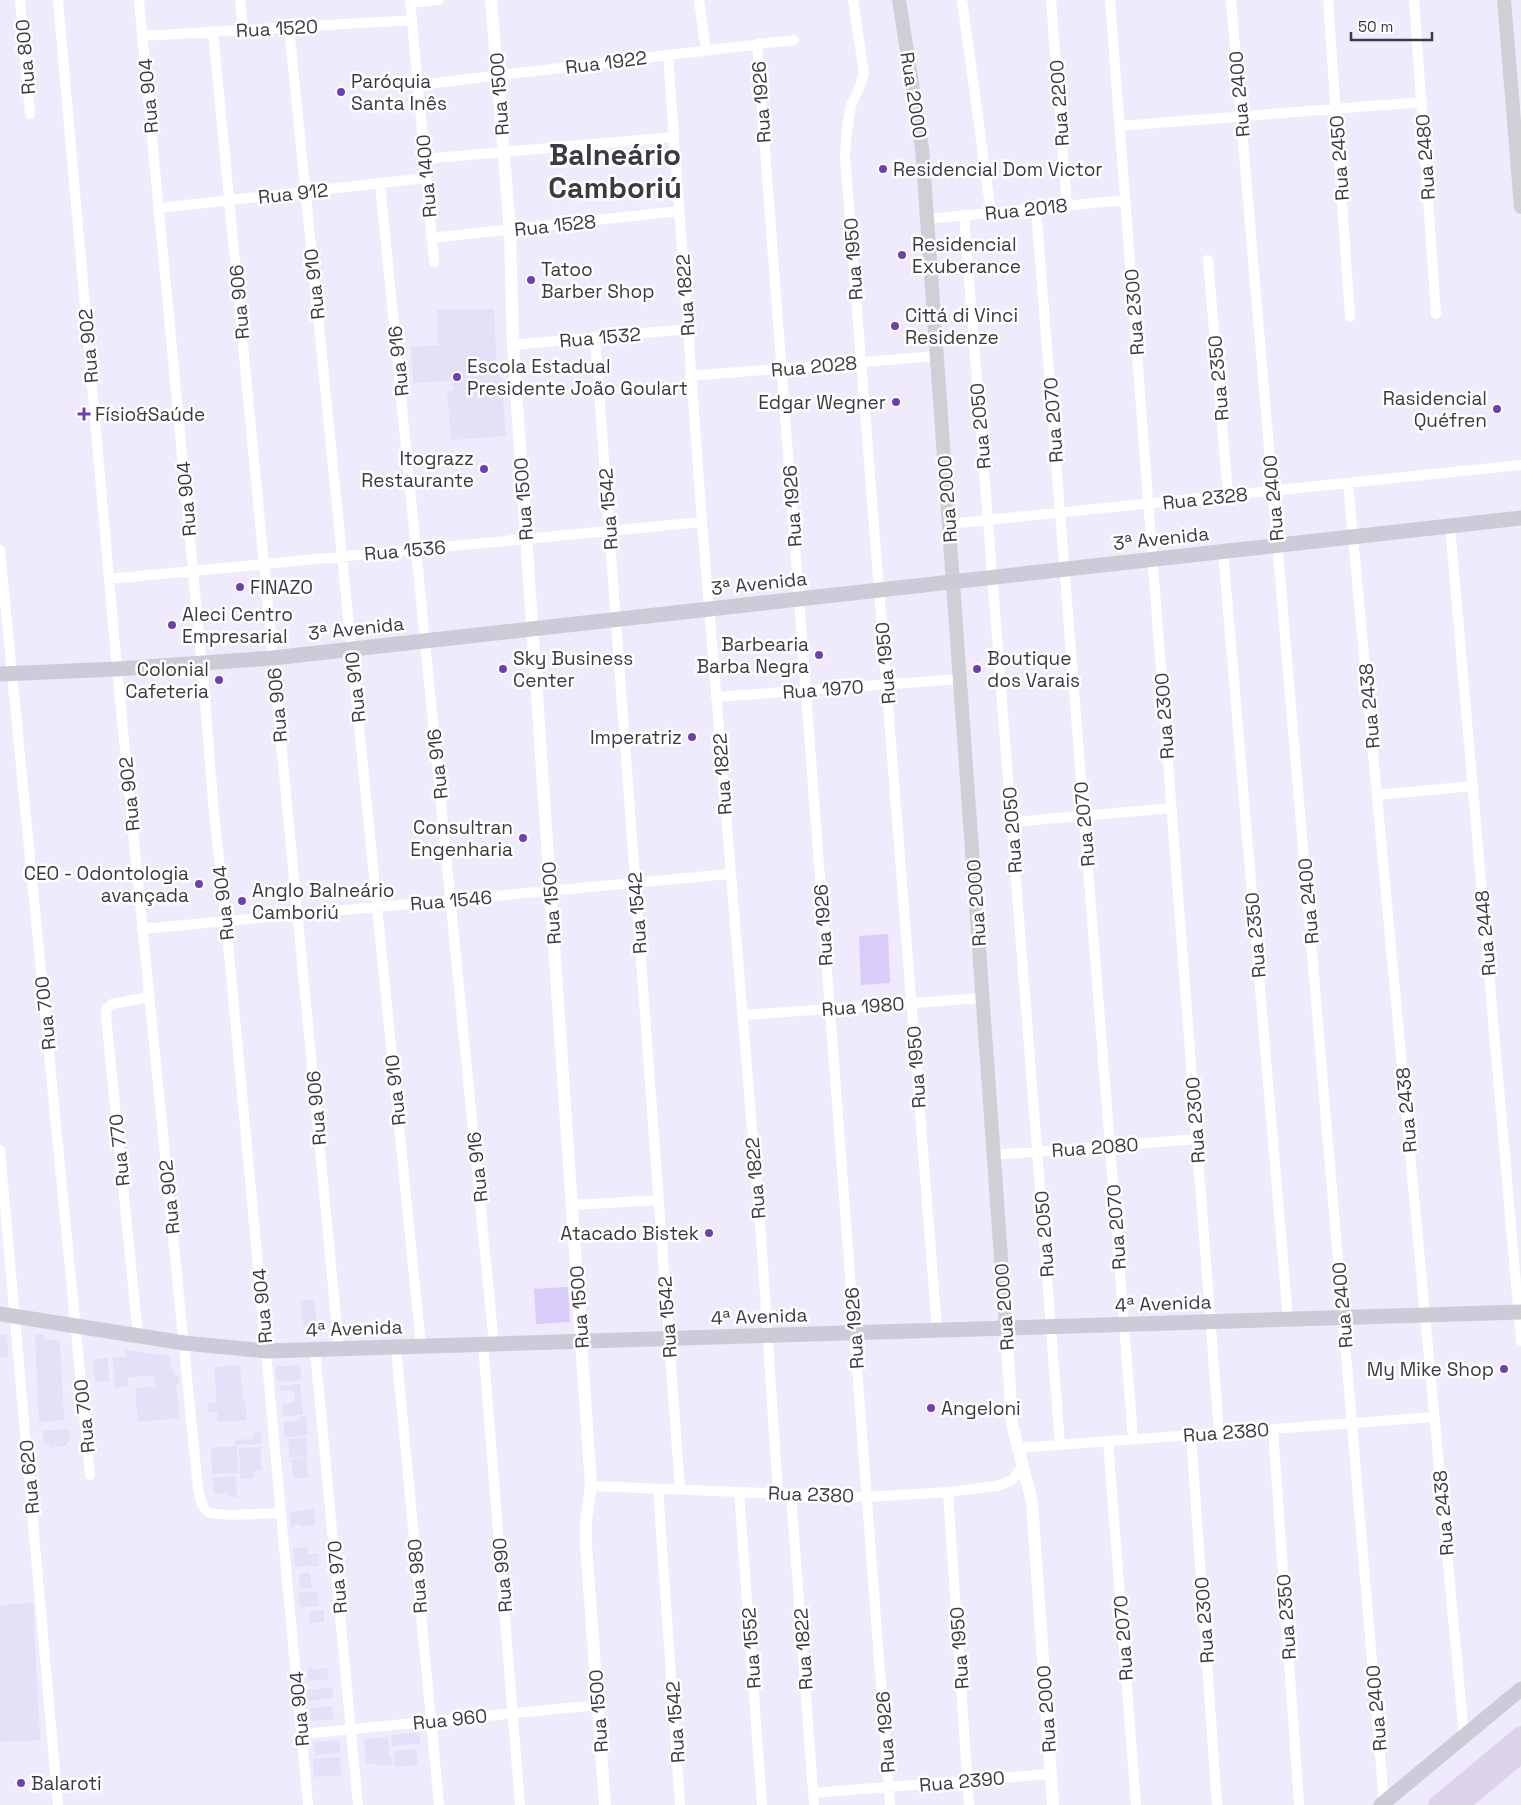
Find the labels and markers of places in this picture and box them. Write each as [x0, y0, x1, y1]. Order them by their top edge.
place label: Paróquia Santa Inês [351, 69, 447, 116]
marker: Paróquia Santa Inês [335, 86, 347, 98]
place label: Residencial Dom Victor [893, 157, 1103, 182]
marker: Residencial Dom Victor [877, 163, 889, 175]
place label: Residencial Exuberance [912, 232, 1021, 279]
marker: Residencial Exuberance [896, 249, 908, 261]
place label: Tatoo Barber Shop [541, 257, 654, 304]
marker: Tatoo Barber Shop [525, 274, 537, 286]
place label: Cittá di Vinci Residenze [905, 303, 1018, 350]
marker: Cittá di Vinci Residenze [889, 320, 901, 332]
place label: Escola Estadual Presidente João Goulart [467, 354, 688, 401]
marker: Escola Estadual Presidente João Goulart [451, 371, 463, 383]
place label: Rasidencial Quéfren [1383, 386, 1487, 433]
place label: Edgar Wegner [758, 390, 886, 415]
marker: Edgar Wegner [890, 396, 902, 408]
place label: Físio&Saúde [95, 402, 205, 427]
marker: Rasidencial Quéfren [1491, 403, 1503, 415]
marker: Físio&Saúde [77, 407, 91, 421]
place label: Itograzz Restaurante [361, 446, 474, 493]
marker: Itograzz Restaurante [478, 463, 490, 475]
place label: FINAZO [250, 575, 313, 600]
marker: FINAZO [234, 581, 246, 593]
place label: Aleci Centro Empresarial [182, 602, 293, 649]
marker: Aleci Centro Empresarial [166, 619, 178, 631]
place label: Barbearia Barba Negra [696, 632, 809, 679]
place label: Sky Business Center [513, 646, 633, 693]
place label: Boutique dos Varais [987, 646, 1080, 693]
marker: Barbearia Barba Negra [813, 649, 825, 661]
place label: Colonial Cafeteria [125, 657, 209, 704]
marker: Sky Business Center [497, 663, 509, 675]
marker: Boutique dos Varais [971, 663, 983, 675]
marker: Colonial Cafeteria [213, 674, 225, 686]
place label: Imperatriz [590, 725, 682, 750]
marker: Imperatriz [686, 731, 698, 743]
place label: Consultran Engenharia [410, 815, 513, 862]
marker: Consultran Engenharia [517, 832, 529, 844]
place label: CEO - Odontologia avançada [24, 861, 189, 908]
marker: CEO - Odontologia avançada [193, 878, 205, 890]
place label: Anglo Balneário Camboriú [252, 878, 395, 925]
marker: Anglo Balneário Camboriú [236, 895, 248, 907]
place label: Atacado Bistek [560, 1221, 699, 1246]
marker: Atacado Bistek [703, 1227, 715, 1239]
place label: My Mike Shop [1367, 1357, 1494, 1382]
marker: My Mike Shop [1498, 1363, 1510, 1375]
place label: Angeloni [941, 1396, 1021, 1421]
marker: Angeloni [925, 1402, 937, 1414]
place label: Balaroti [31, 1771, 102, 1796]
marker: Balaroti [15, 1777, 27, 1789]

